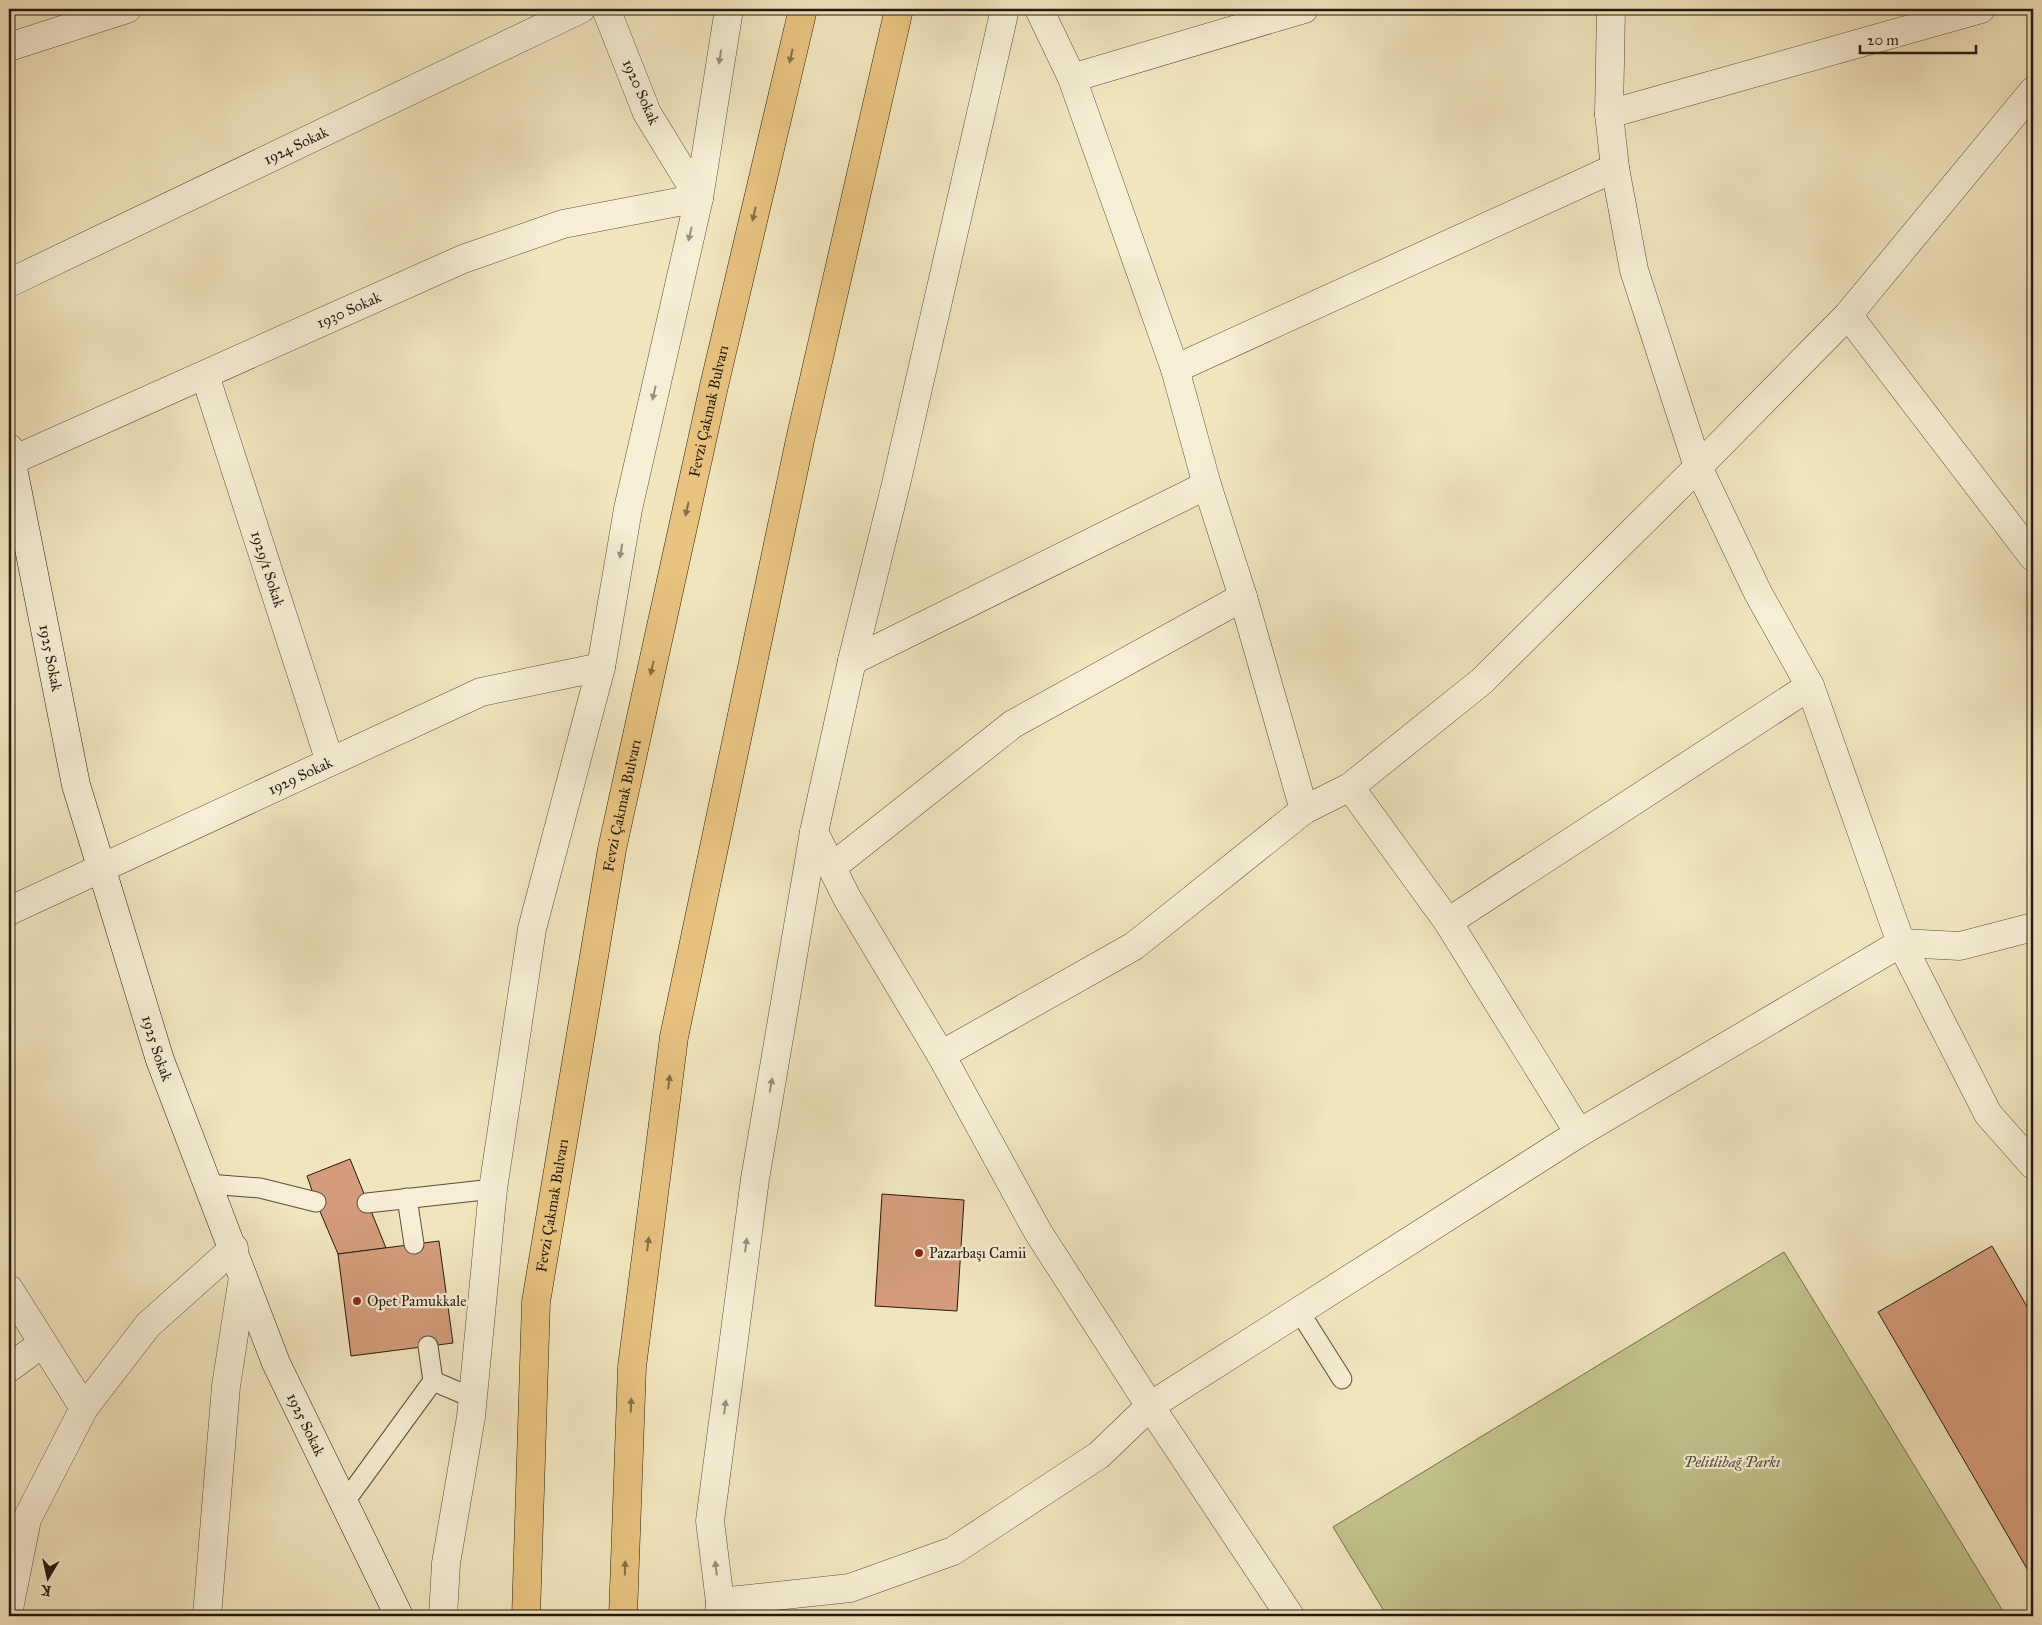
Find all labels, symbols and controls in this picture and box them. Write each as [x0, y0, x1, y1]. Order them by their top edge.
scale bar [1860, 22, 1976, 54]
text: 20 m [1867, 31, 1899, 49]
one-way arrow [716, 49, 724, 65]
one-way arrow [787, 49, 795, 64]
street label: 1920 Sokak [619, 56, 663, 128]
street label: 1924 Sokak [261, 122, 331, 169]
one-way arrow [750, 207, 758, 223]
one-way arrow [686, 227, 694, 243]
street label: 1930 Sokak [314, 288, 384, 332]
street label: Fevzi Çakmak Bulvarı [685, 343, 732, 479]
one-way arrow [650, 385, 658, 400]
one-way arrow [683, 502, 691, 517]
street label: 1929/1 Sokak [247, 529, 288, 610]
one-way arrow [616, 544, 624, 560]
street label: 1925 Sokak [35, 623, 66, 693]
one-way arrow [648, 660, 656, 676]
street label: Fevzi Çakmak Bulvarı [599, 738, 645, 873]
street label: 1929 Sokak [265, 753, 335, 799]
street label: 1925 Sokak [138, 1013, 176, 1084]
one-way arrow [665, 1074, 673, 1090]
one-way arrow [767, 1077, 775, 1093]
street label: Fevzi Çakmak Bulvarı [532, 1137, 572, 1274]
one-way arrow [644, 1235, 652, 1251]
one-way arrow [742, 1237, 750, 1253]
place label: Pazarbaşı Camii [929, 1244, 1026, 1262]
marker: Pazarbaşı Camii [913, 1247, 925, 1259]
place label: Opet Pamukkale [367, 1292, 466, 1310]
marker: Opet Pamukkale [351, 1295, 363, 1307]
street label: 1925 Sokak [283, 1390, 329, 1459]
one-way arrow [627, 1397, 635, 1413]
one-way arrow [721, 1398, 729, 1414]
park label: Pelitlibağ Parkı [1684, 1453, 1781, 1471]
north arrow [22, 1552, 72, 1602]
one-way arrow [621, 1559, 629, 1575]
one-way arrow [712, 1559, 720, 1575]
text: K [39, 1581, 52, 1600]

